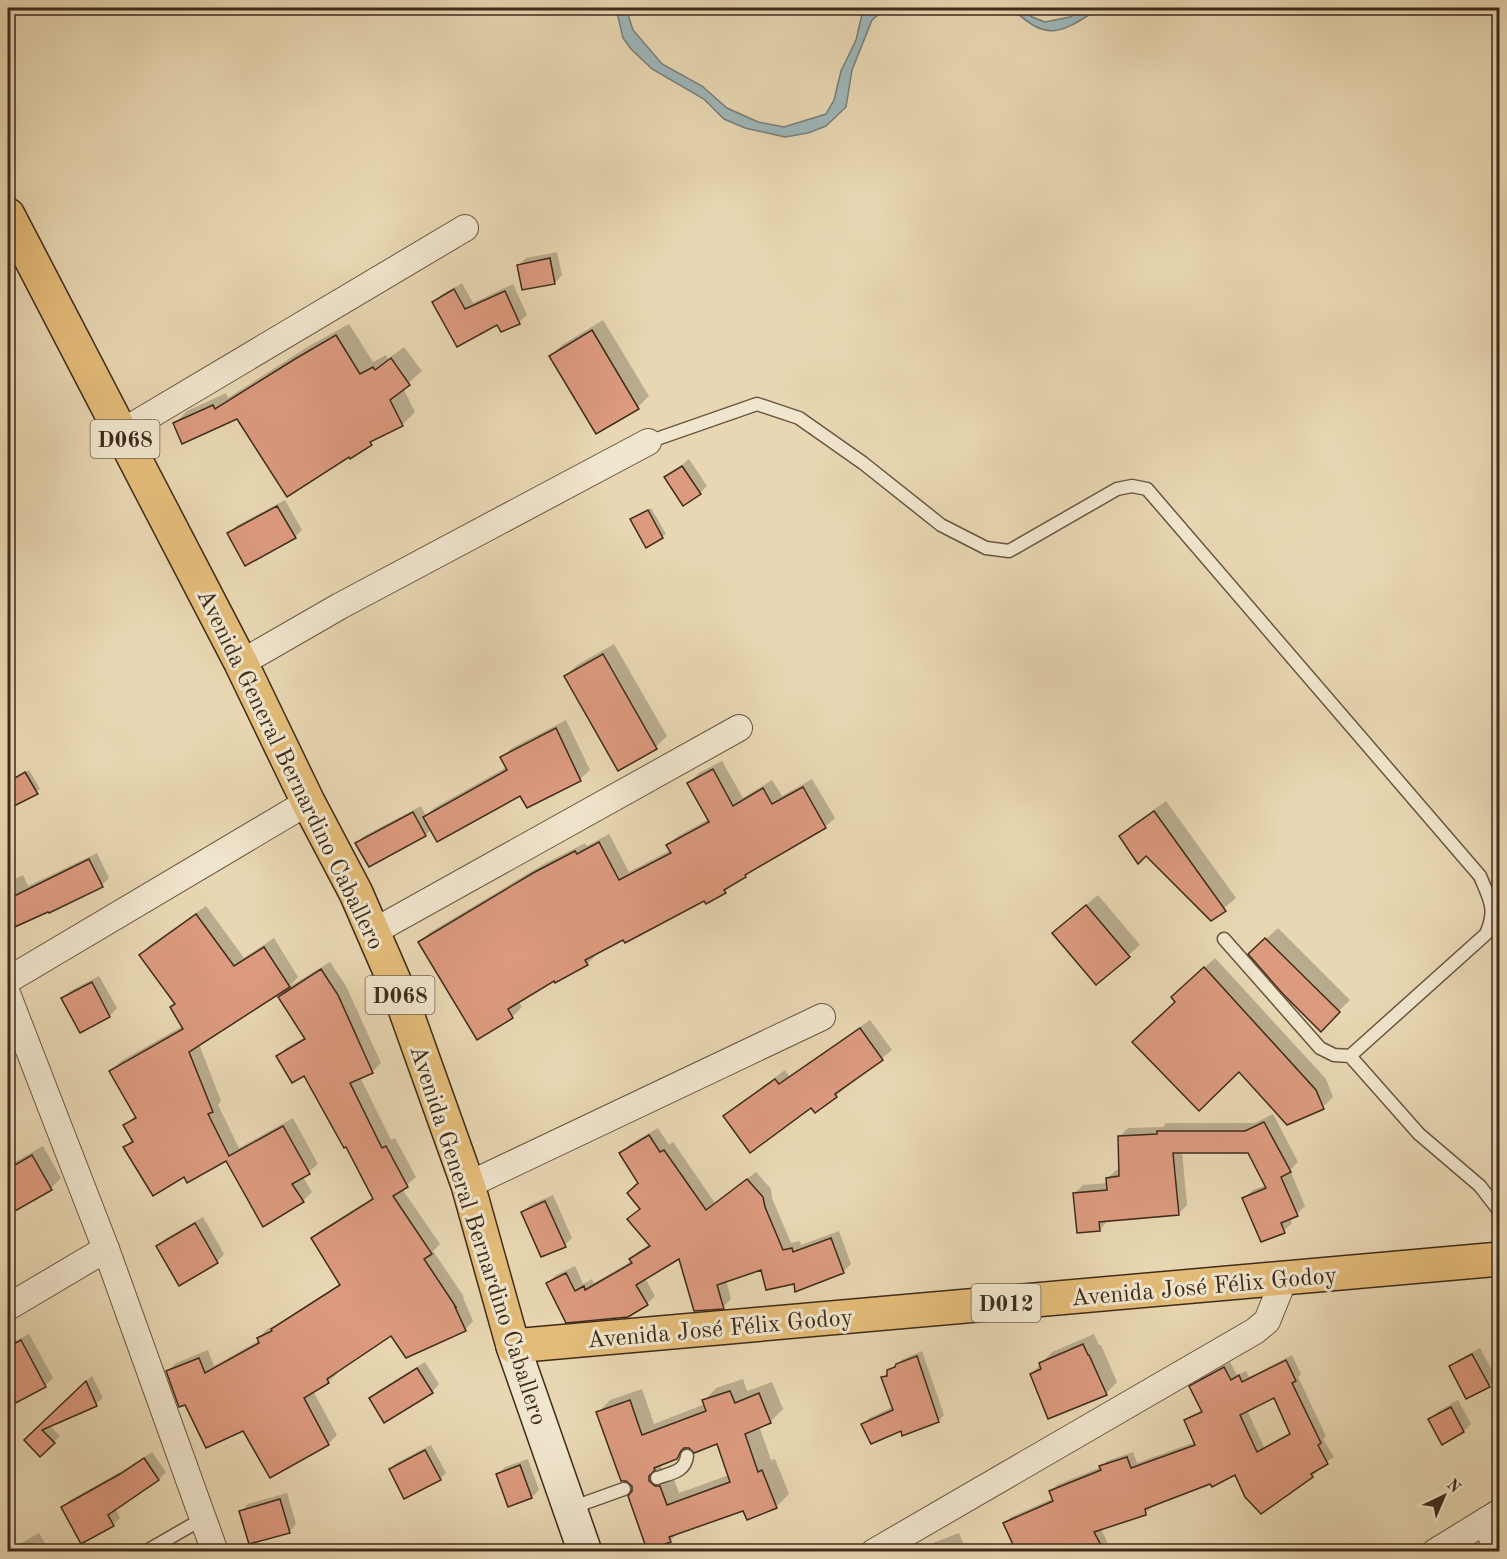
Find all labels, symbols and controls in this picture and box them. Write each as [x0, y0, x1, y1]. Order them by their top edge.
road number: D068 [90, 420, 160, 458]
street label: Avenida General Bernardino Caballero [191, 586, 387, 954]
road number: D068 [366, 976, 434, 1014]
street label: Avenida General Bernardino Caballero [404, 1043, 550, 1428]
street label: Avenida José Félix Godoy [1070, 1264, 1338, 1312]
road number: D012 [972, 1284, 1040, 1322]
street label: Avenida José Félix Godoy [586, 1306, 854, 1354]
north arrow [1414, 1466, 1474, 1526]
text: N [1443, 1477, 1464, 1497]

